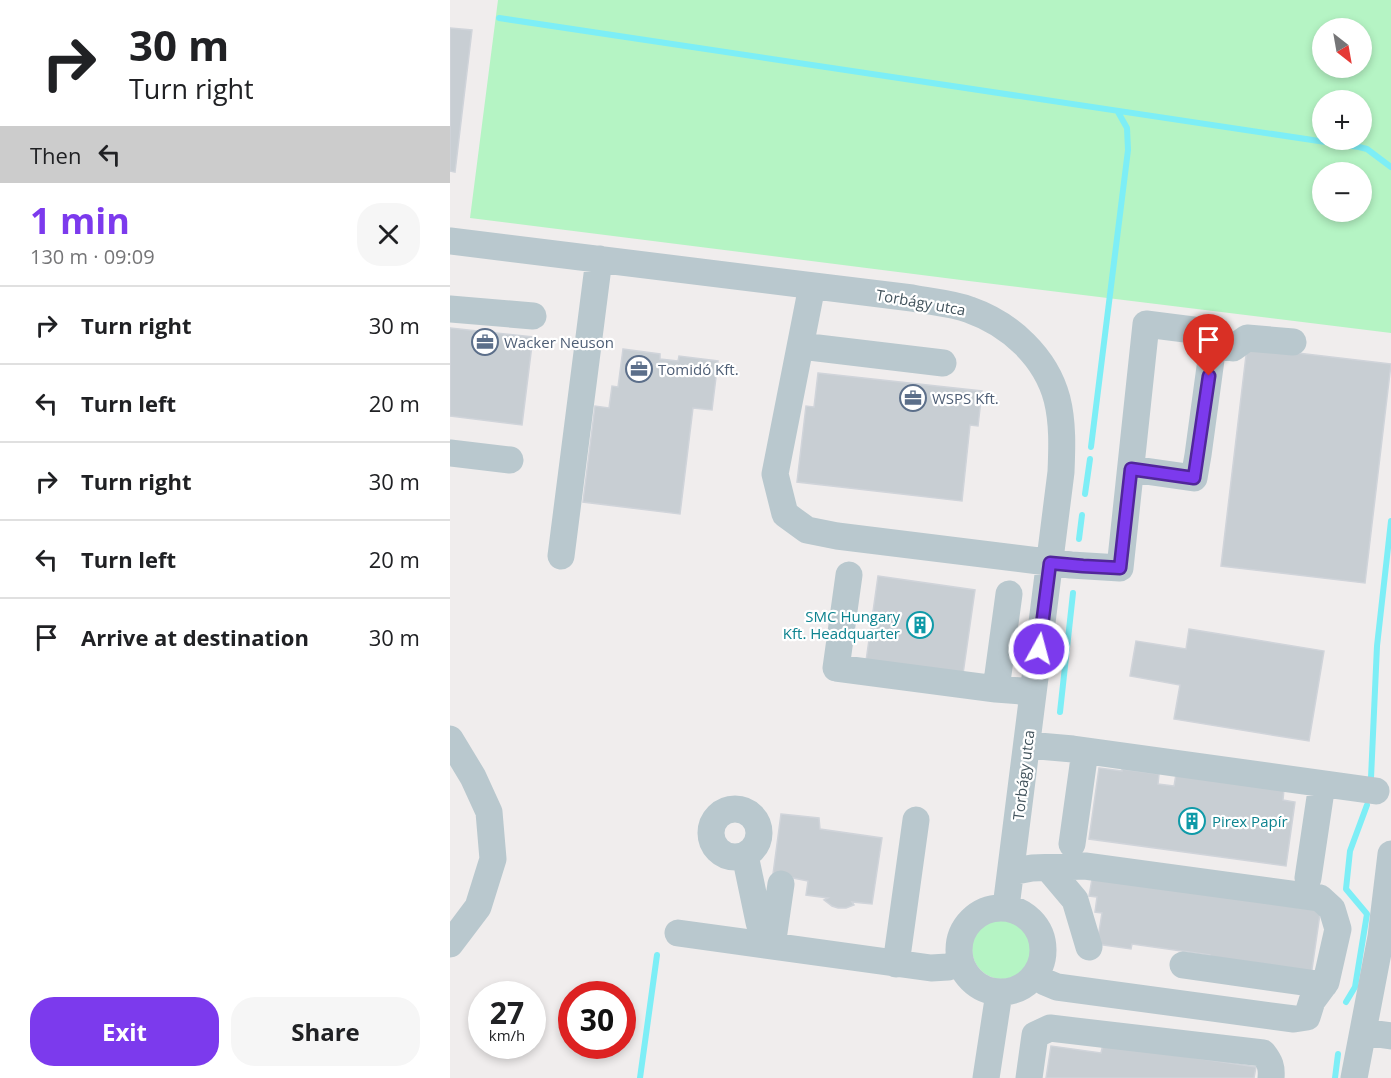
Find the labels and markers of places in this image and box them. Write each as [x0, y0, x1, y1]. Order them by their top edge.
pin [1183, 314, 1234, 376]
office icon: Wacker Neuson [470, 327, 500, 357]
place label: Wacker Neuson [504, 332, 614, 352]
office icon: Tomidó Kft. [624, 354, 654, 384]
place label: Tomidó Kft. [658, 359, 739, 379]
office icon: WSPS Kft. [898, 383, 928, 413]
place label: WSPS Kft. [932, 388, 999, 408]
place label: SMC Hungary Kft. Headquarter [783, 606, 900, 643]
building icon: SMC Hungary Kft. Headquarter [905, 610, 935, 640]
building icon: Pirex Papír [1177, 806, 1207, 836]
place label: Pirex Papír [1212, 811, 1288, 831]

